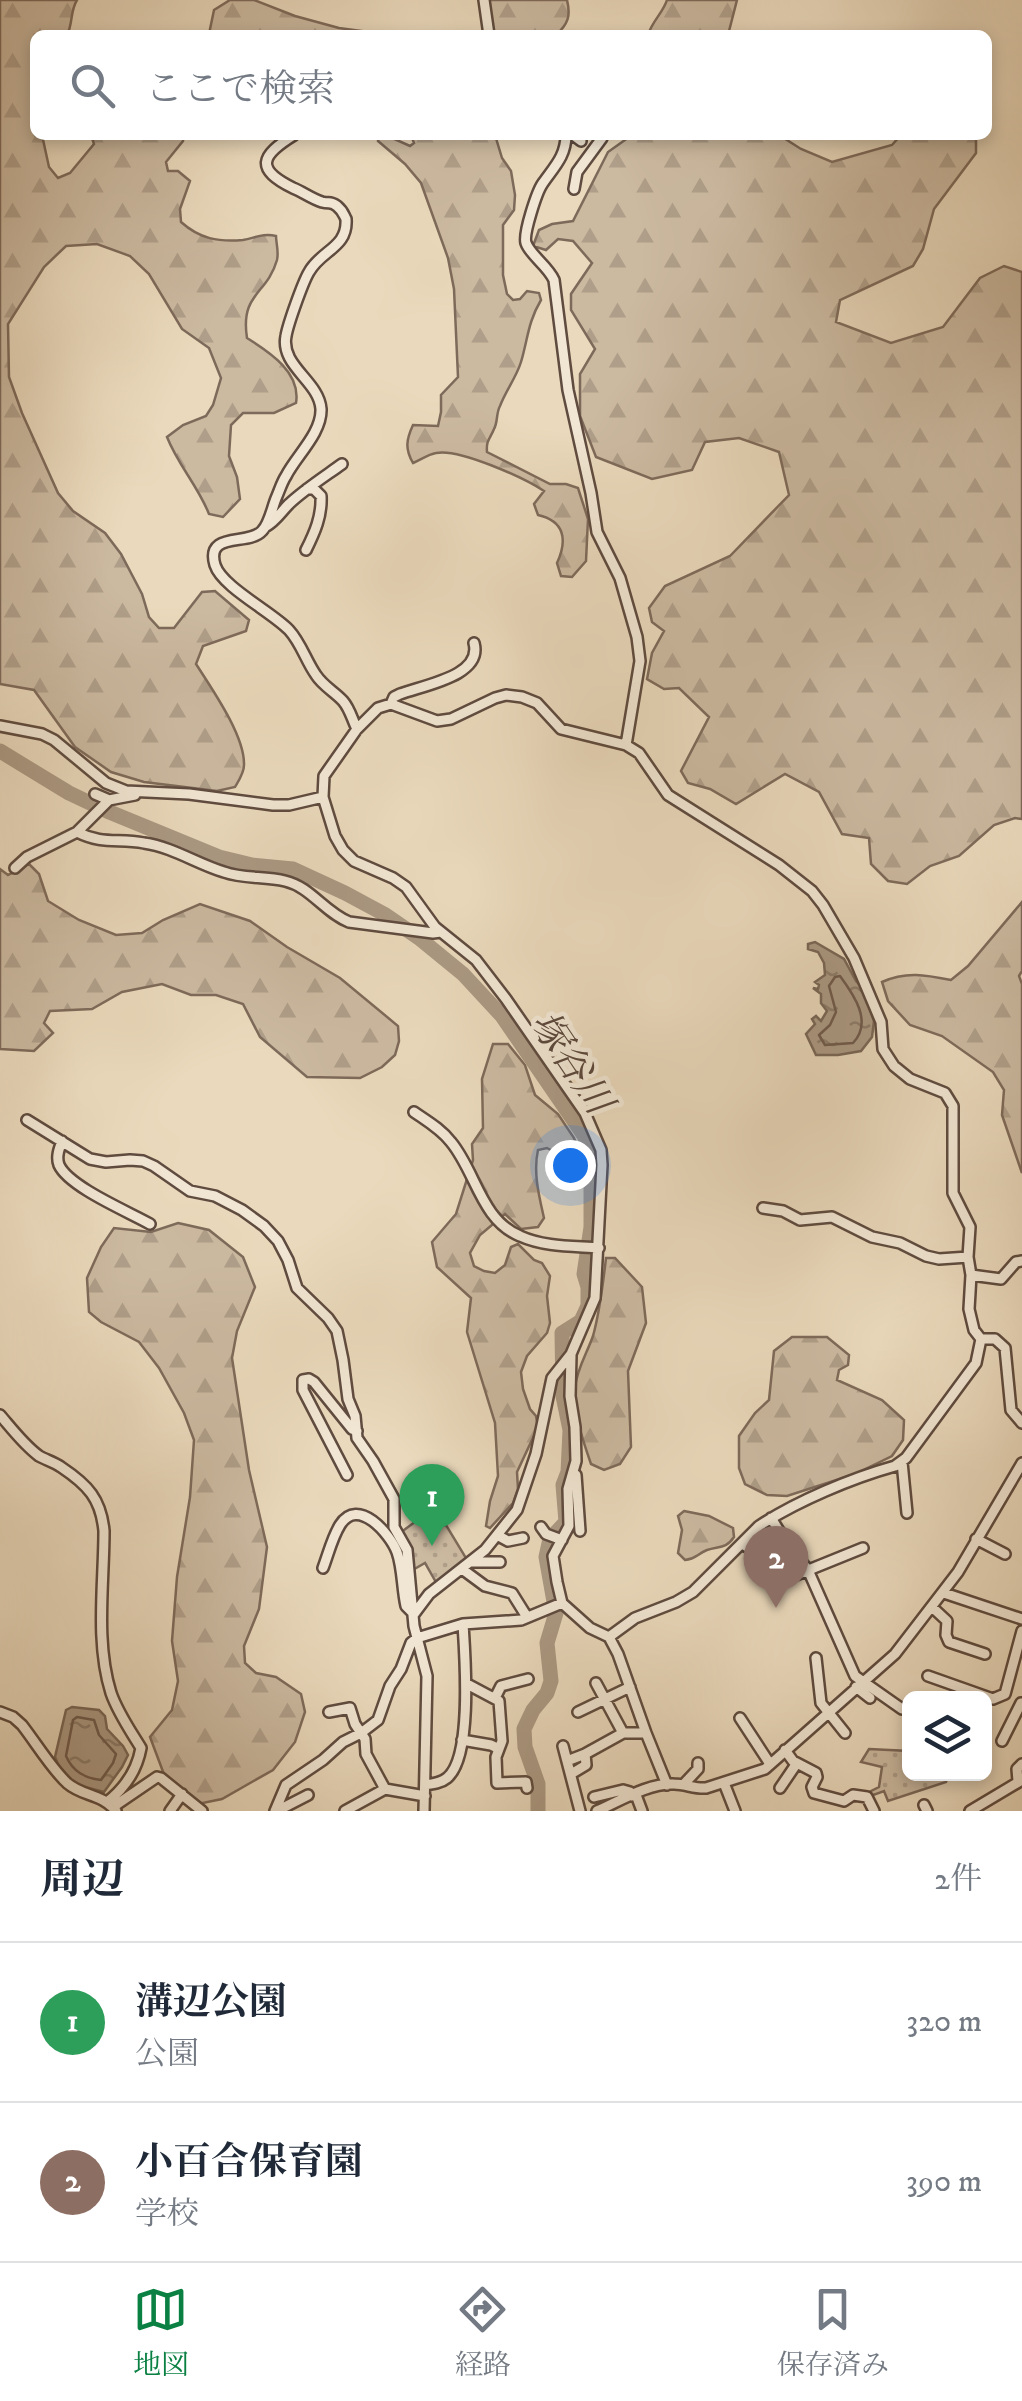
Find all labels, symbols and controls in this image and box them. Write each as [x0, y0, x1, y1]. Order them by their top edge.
search box [30, 30, 992, 140]
icon: search [65, 58, 120, 113]
text: ここで検索 [145, 66, 335, 114]
water label: 塚谷川 [519, 1002, 624, 1127]
your location [545, 1140, 596, 1191]
pin: 1 [400, 1464, 464, 1546]
pin: 2 [744, 1526, 808, 1608]
map controls [902, 1691, 992, 1781]
button: layers [902, 1691, 992, 1781]
text: 周辺 [40, 1855, 124, 1907]
text: 2件 [934, 1860, 982, 1900]
text: 溝辺公園 [135, 1979, 287, 2027]
text: 1 [67, 2002, 78, 2042]
text: 320 m [906, 2002, 982, 2042]
text: 公園 [135, 2035, 199, 2075]
text: 小百合保育園 [135, 2139, 363, 2187]
text: 2 [65, 2162, 80, 2202]
text: 390 m [906, 2162, 982, 2202]
text: 学校 [135, 2195, 199, 2235]
tab: 地図 [133, 2282, 189, 2383]
tab: 経路 [455, 2282, 511, 2383]
tab: 保存済み [777, 2282, 889, 2383]

